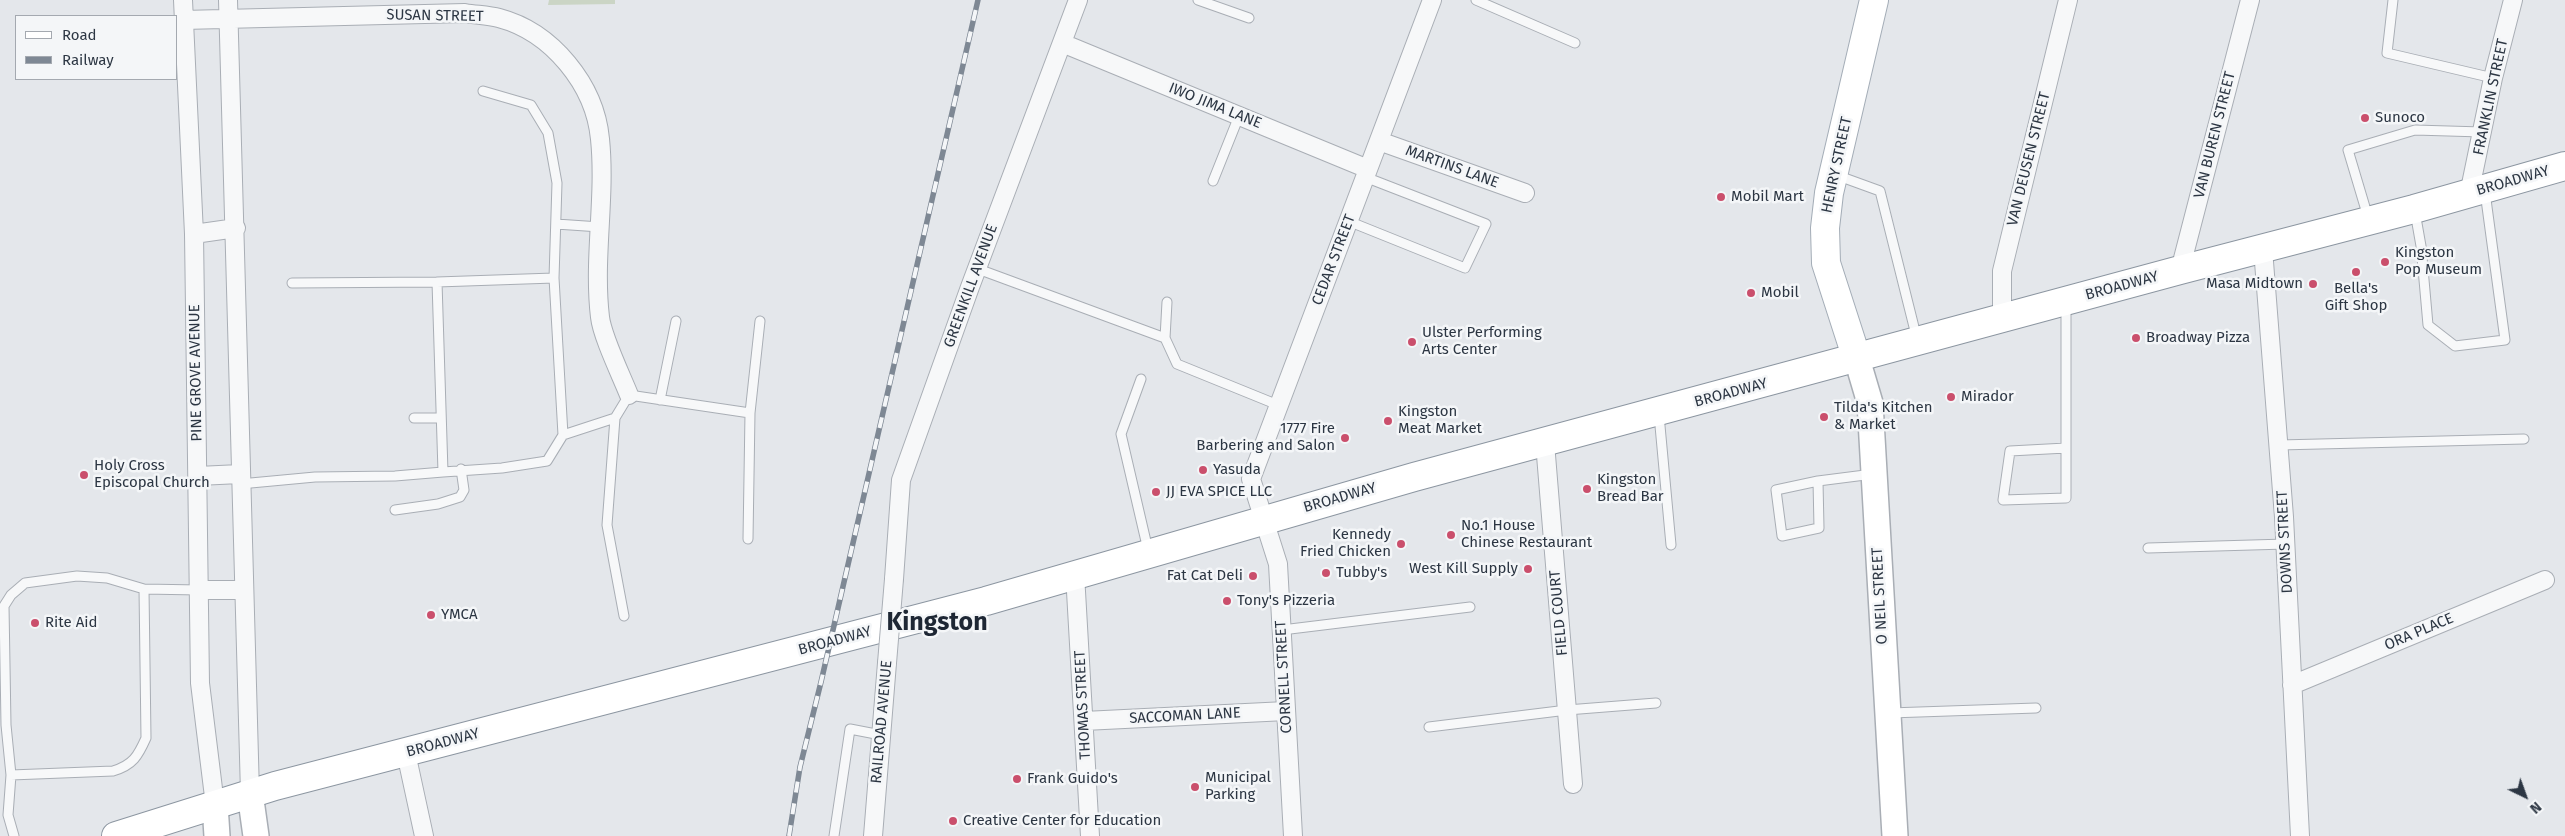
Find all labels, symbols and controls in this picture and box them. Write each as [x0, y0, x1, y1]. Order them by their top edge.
street label: SUSAN STREET [386, 6, 484, 26]
legend [15, 15, 178, 80]
text: Road [62, 26, 97, 44]
street label: FRANKLIN STREET [2470, 37, 2512, 157]
text: Railway [62, 51, 114, 69]
street label: VAN BUREN STREET [2191, 70, 2239, 200]
street label: IWO JIMA LANE [1166, 79, 1264, 133]
street label: VAN DEUSEN STREET [2004, 90, 2054, 228]
place label: Sunoco [2375, 109, 2425, 127]
marker: Sunoco [2359, 112, 2371, 124]
street label: HENRY STREET [1818, 115, 1856, 215]
street label: MARTINS LANE [1403, 142, 1501, 192]
street label: BROADWAY [2474, 162, 2552, 200]
place label: Mobil Mart [1731, 188, 1804, 206]
marker: Mobil Mart [1715, 191, 1727, 203]
street label: CEDAR STREET [1308, 212, 1360, 308]
street label: GREENKILL AVENUE [940, 222, 1002, 350]
place label: Kingston Pop Museum [2395, 244, 2482, 279]
marker: Kingston Pop Museum [2379, 256, 2391, 268]
marker: Bella's Gift Shop [2350, 266, 2362, 278]
street label: BROADWAY [2083, 268, 2161, 304]
place label: Masa Midtown [2206, 275, 2303, 293]
marker: Masa Midtown [2307, 278, 2319, 290]
place label: Bella's Gift Shop [2325, 280, 2387, 315]
place label: Mobil [1761, 284, 1799, 302]
marker: Mobil [1745, 287, 1757, 299]
street label: PINE GROVE AVENUE [186, 304, 206, 442]
place label: Ulster Performing Arts Center [1422, 324, 1542, 359]
place label: Broadway Pizza [2146, 329, 2250, 347]
marker: Broadway Pizza [2130, 332, 2142, 344]
marker: Ulster Performing Arts Center [1406, 336, 1418, 348]
street label: BROADWAY [1692, 375, 1770, 411]
place label: Mirador [1961, 388, 2014, 406]
marker: Mirador [1945, 391, 1957, 403]
place label: Tilda's Kitchen & Market [1834, 399, 1933, 434]
place label: Kingston Meat Market [1398, 403, 1482, 438]
marker: Tilda's Kitchen & Market [1818, 411, 1830, 423]
marker: Kingston Meat Market [1382, 415, 1394, 427]
place label: 1777 Fire Barbering and Salon [1196, 420, 1335, 455]
marker: 1777 Fire Barbering and Salon [1339, 432, 1351, 444]
place label: Holy Cross Episcopal Church [94, 457, 210, 492]
place label: Yasuda [1213, 461, 1261, 479]
marker: Yasuda [1197, 464, 1209, 476]
marker: Holy Cross Episcopal Church [78, 469, 90, 481]
place label: Kingston Bread Bar [1597, 471, 1664, 506]
street label: BROADWAY [1301, 479, 1379, 517]
place label: JJ EVA SPICE LLC [1166, 483, 1272, 501]
marker: Kingston Bread Bar [1581, 483, 1593, 495]
marker: JJ EVA SPICE LLC [1150, 486, 1162, 498]
street label: DOWNS STREET [2273, 490, 2297, 594]
place label: No.1 House Chinese Restaurant [1461, 517, 1592, 552]
place label: Kennedy Fried Chicken [1300, 526, 1391, 561]
marker: No.1 House Chinese Restaurant [1445, 529, 1457, 541]
marker: Kennedy Fried Chicken [1395, 538, 1407, 550]
street label: O NEIL STREET [1868, 547, 1892, 645]
place label: West Kill Supply [1409, 560, 1518, 578]
marker: West Kill Supply [1522, 563, 1534, 575]
place label: Tubby's [1336, 564, 1387, 582]
place label: Fat Cat Deli [1167, 567, 1243, 585]
marker: Tubby's [1320, 567, 1332, 579]
street label: FIELD COURT [1546, 569, 1572, 657]
marker: Fat Cat Deli [1247, 570, 1259, 582]
place label: Tony's Pizzeria [1237, 592, 1335, 610]
marker: Tony's Pizzeria [1221, 595, 1233, 607]
place label: YMCA [441, 606, 478, 624]
district label: Kingston [886, 608, 988, 638]
marker: YMCA [425, 609, 437, 621]
street label: ORA PLACE [2382, 609, 2456, 655]
place label: Rite Aid [45, 614, 97, 632]
marker: Rite Aid [29, 617, 41, 629]
street label: CORNELL STREET [1272, 620, 1296, 734]
street label: BROADWAY [796, 623, 874, 659]
street label: THOMAS STREET [1071, 650, 1095, 760]
street label: RAILROAD AVENUE [868, 659, 896, 785]
street label: SACCOMAN LANE [1129, 704, 1241, 728]
street label: BROADWAY [404, 725, 482, 761]
place label: Municipal Parking [1205, 769, 1271, 804]
place label: Frank Guido's [1027, 770, 1118, 788]
north arrow [2500, 771, 2550, 821]
marker: Frank Guido's [1011, 773, 1023, 785]
marker: Municipal Parking [1189, 781, 1201, 793]
text: N [2526, 798, 2545, 817]
place label: Creative Center for Education [963, 812, 1161, 830]
marker: Creative Center for Education [947, 815, 959, 827]

